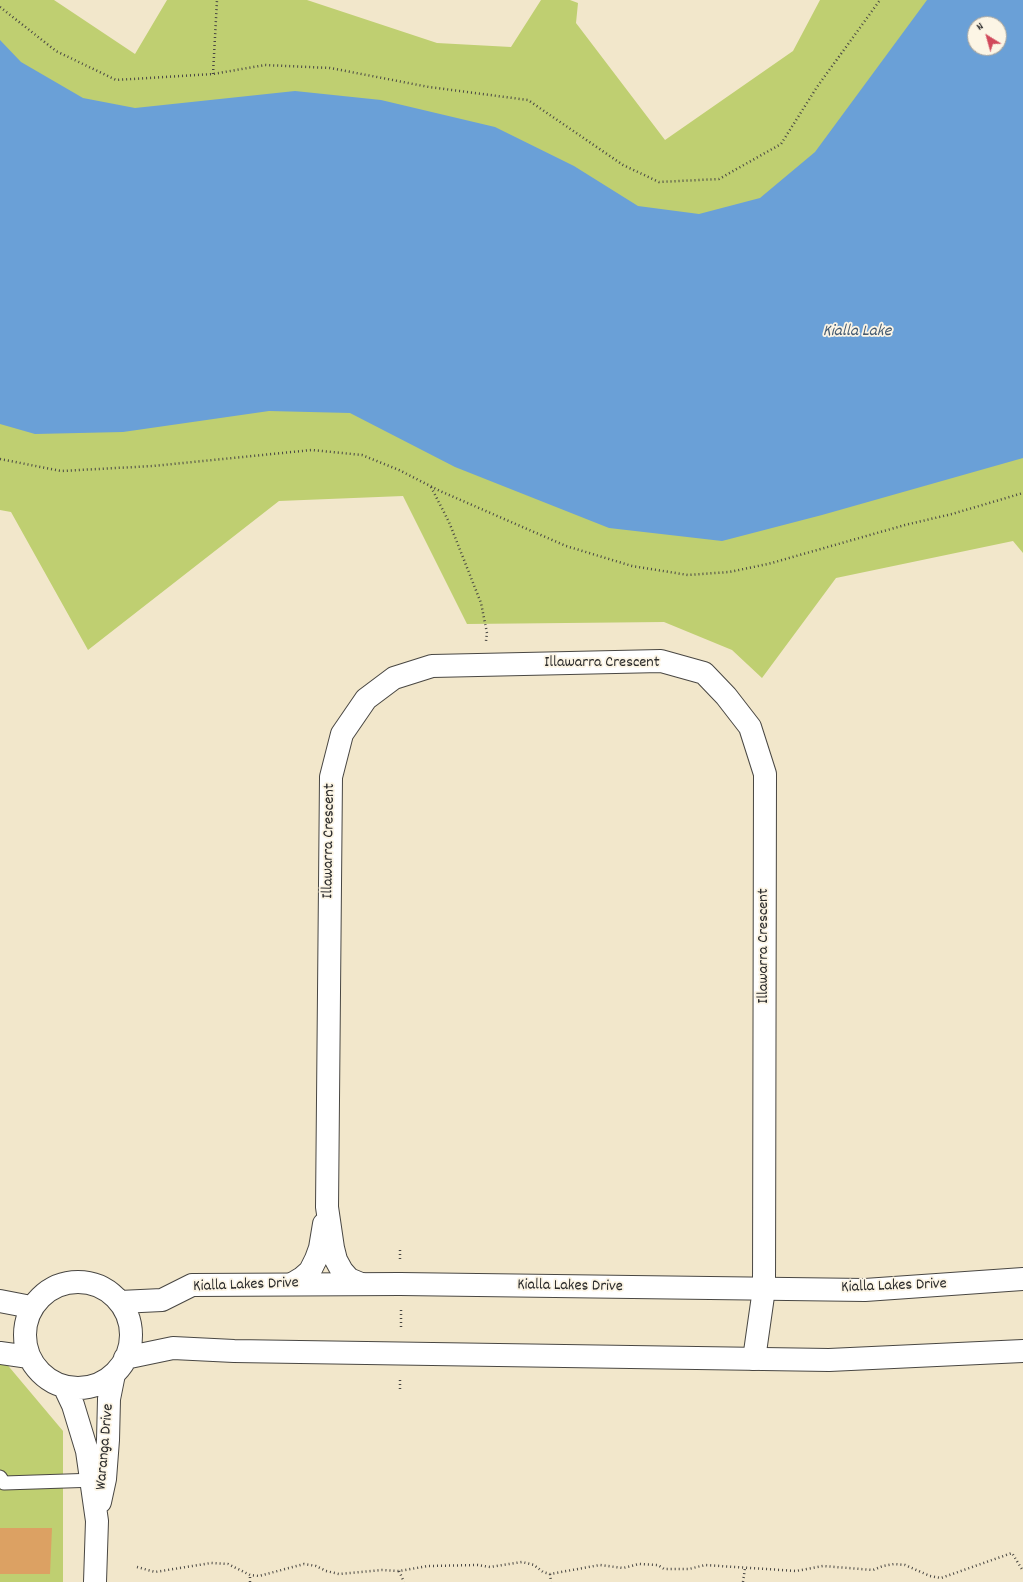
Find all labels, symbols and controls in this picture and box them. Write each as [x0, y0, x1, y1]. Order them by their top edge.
north arrow [967, 16, 1007, 56]
text: N [973, 19, 987, 35]
water label: Kialla Lake [823, 323, 891, 343]
street label: Illawarra Crescent [544, 654, 660, 674]
street label: Illawarra Crescent [319, 783, 341, 899]
street label: Illawarra Crescent [755, 888, 775, 1004]
street label: Kialla Lakes Drive [193, 1275, 299, 1297]
street label: Kialla Lakes Drive [517, 1276, 623, 1298]
street label: Kialla Lakes Drive [841, 1276, 947, 1298]
street label: Waranga Drive [93, 1403, 119, 1491]

